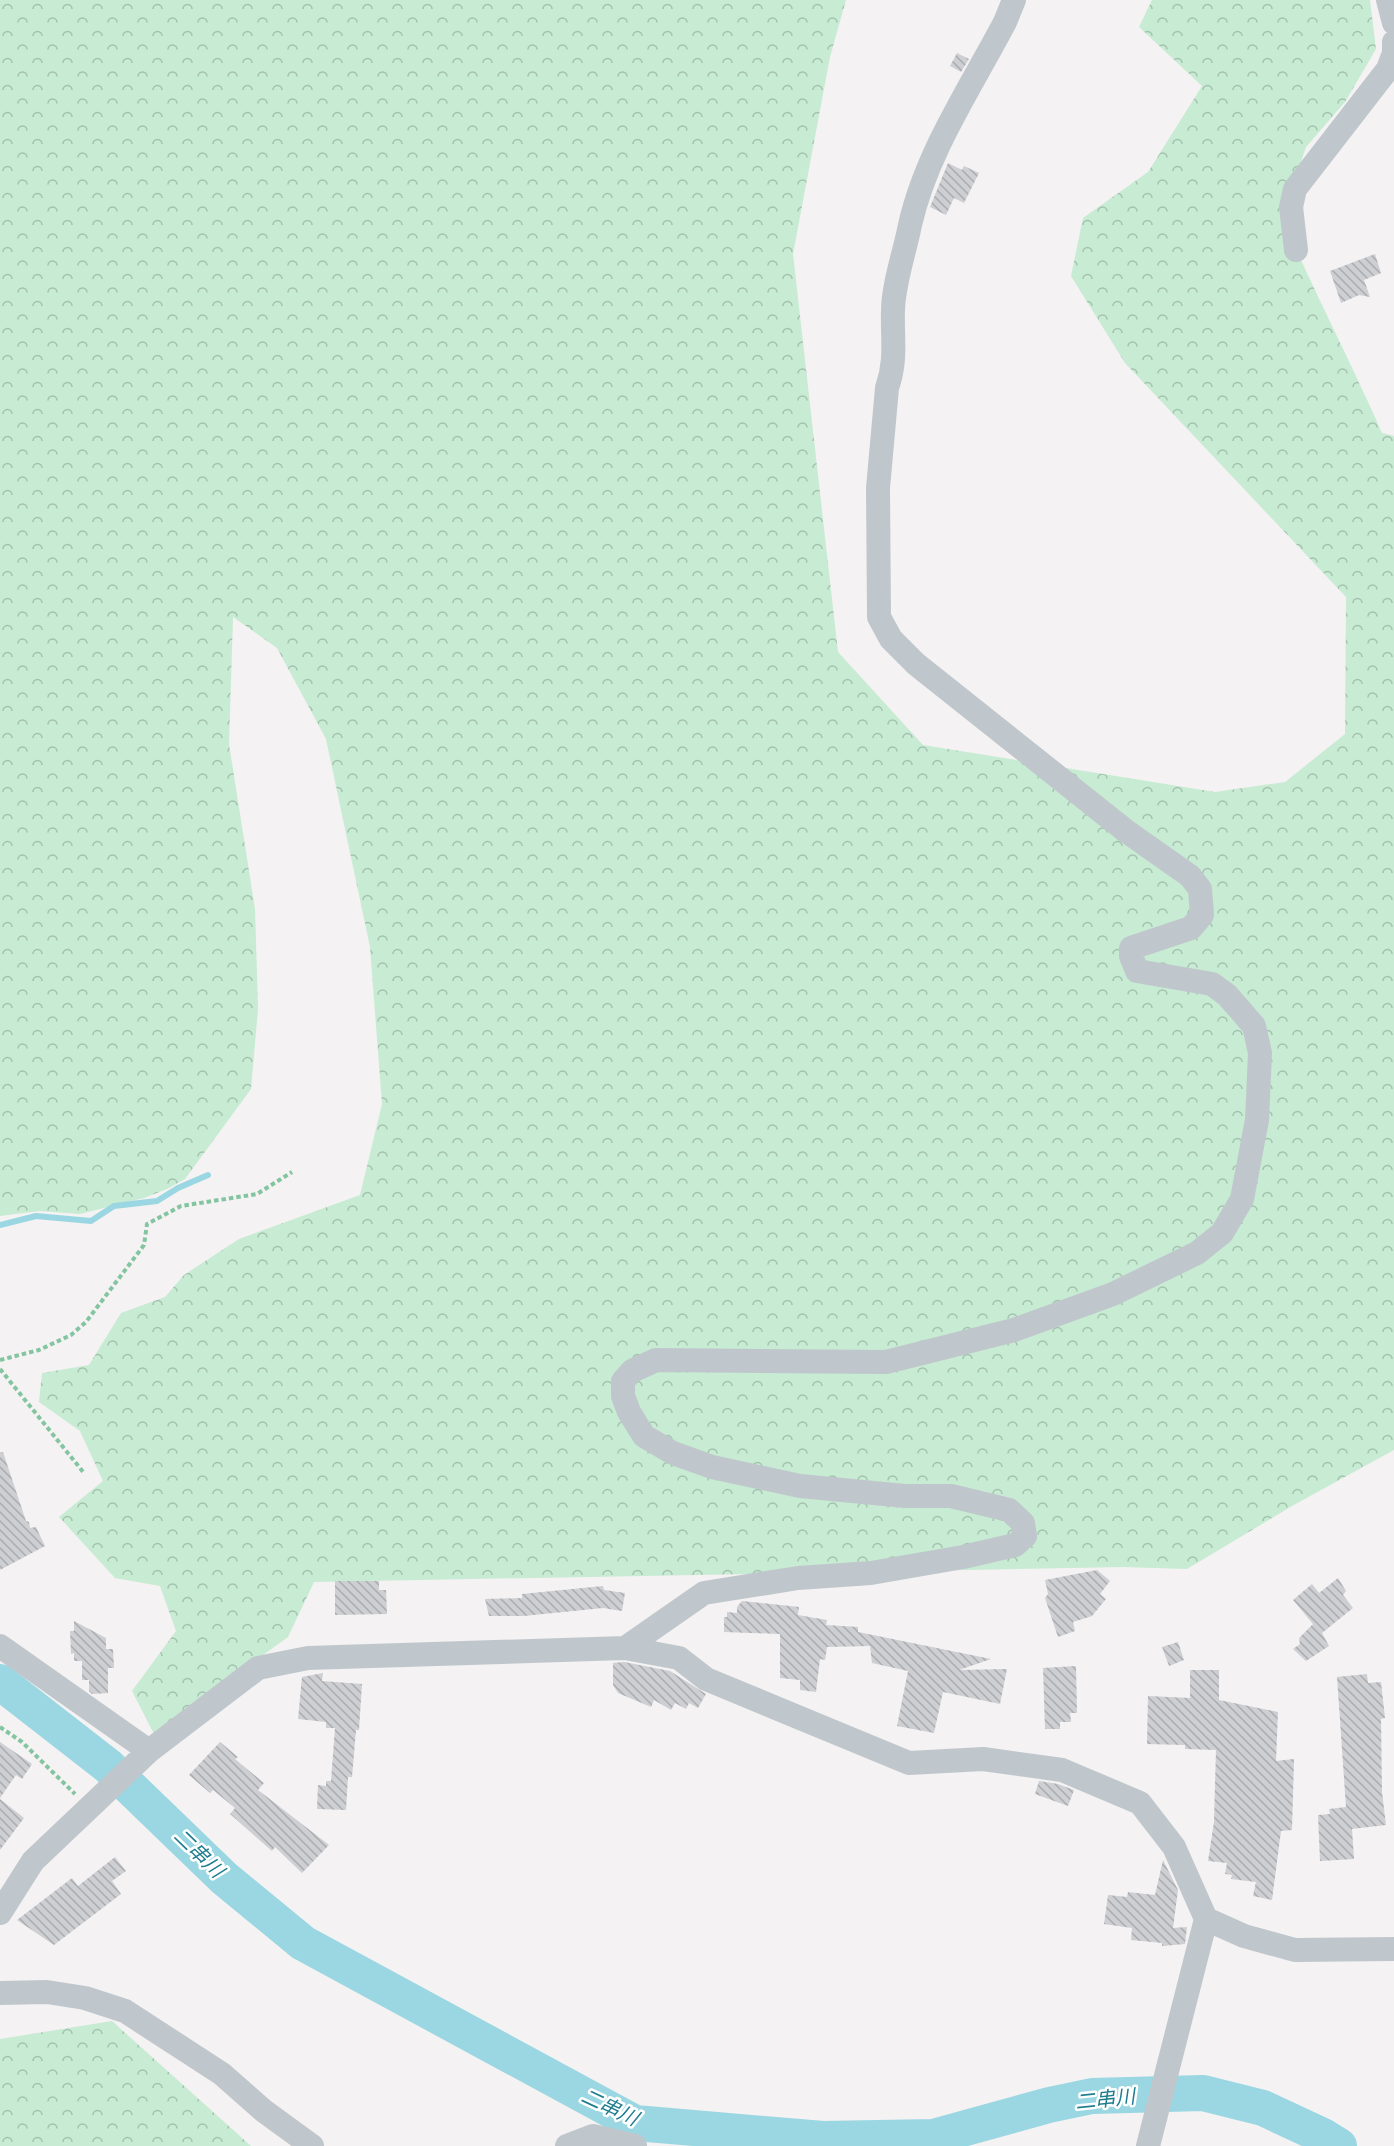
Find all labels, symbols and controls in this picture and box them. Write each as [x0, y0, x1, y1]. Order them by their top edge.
water label: 二串川 [169, 1824, 230, 1884]
water label: 二串川 [578, 2083, 644, 2131]
water label: 二串川 [1074, 2084, 1138, 2114]

